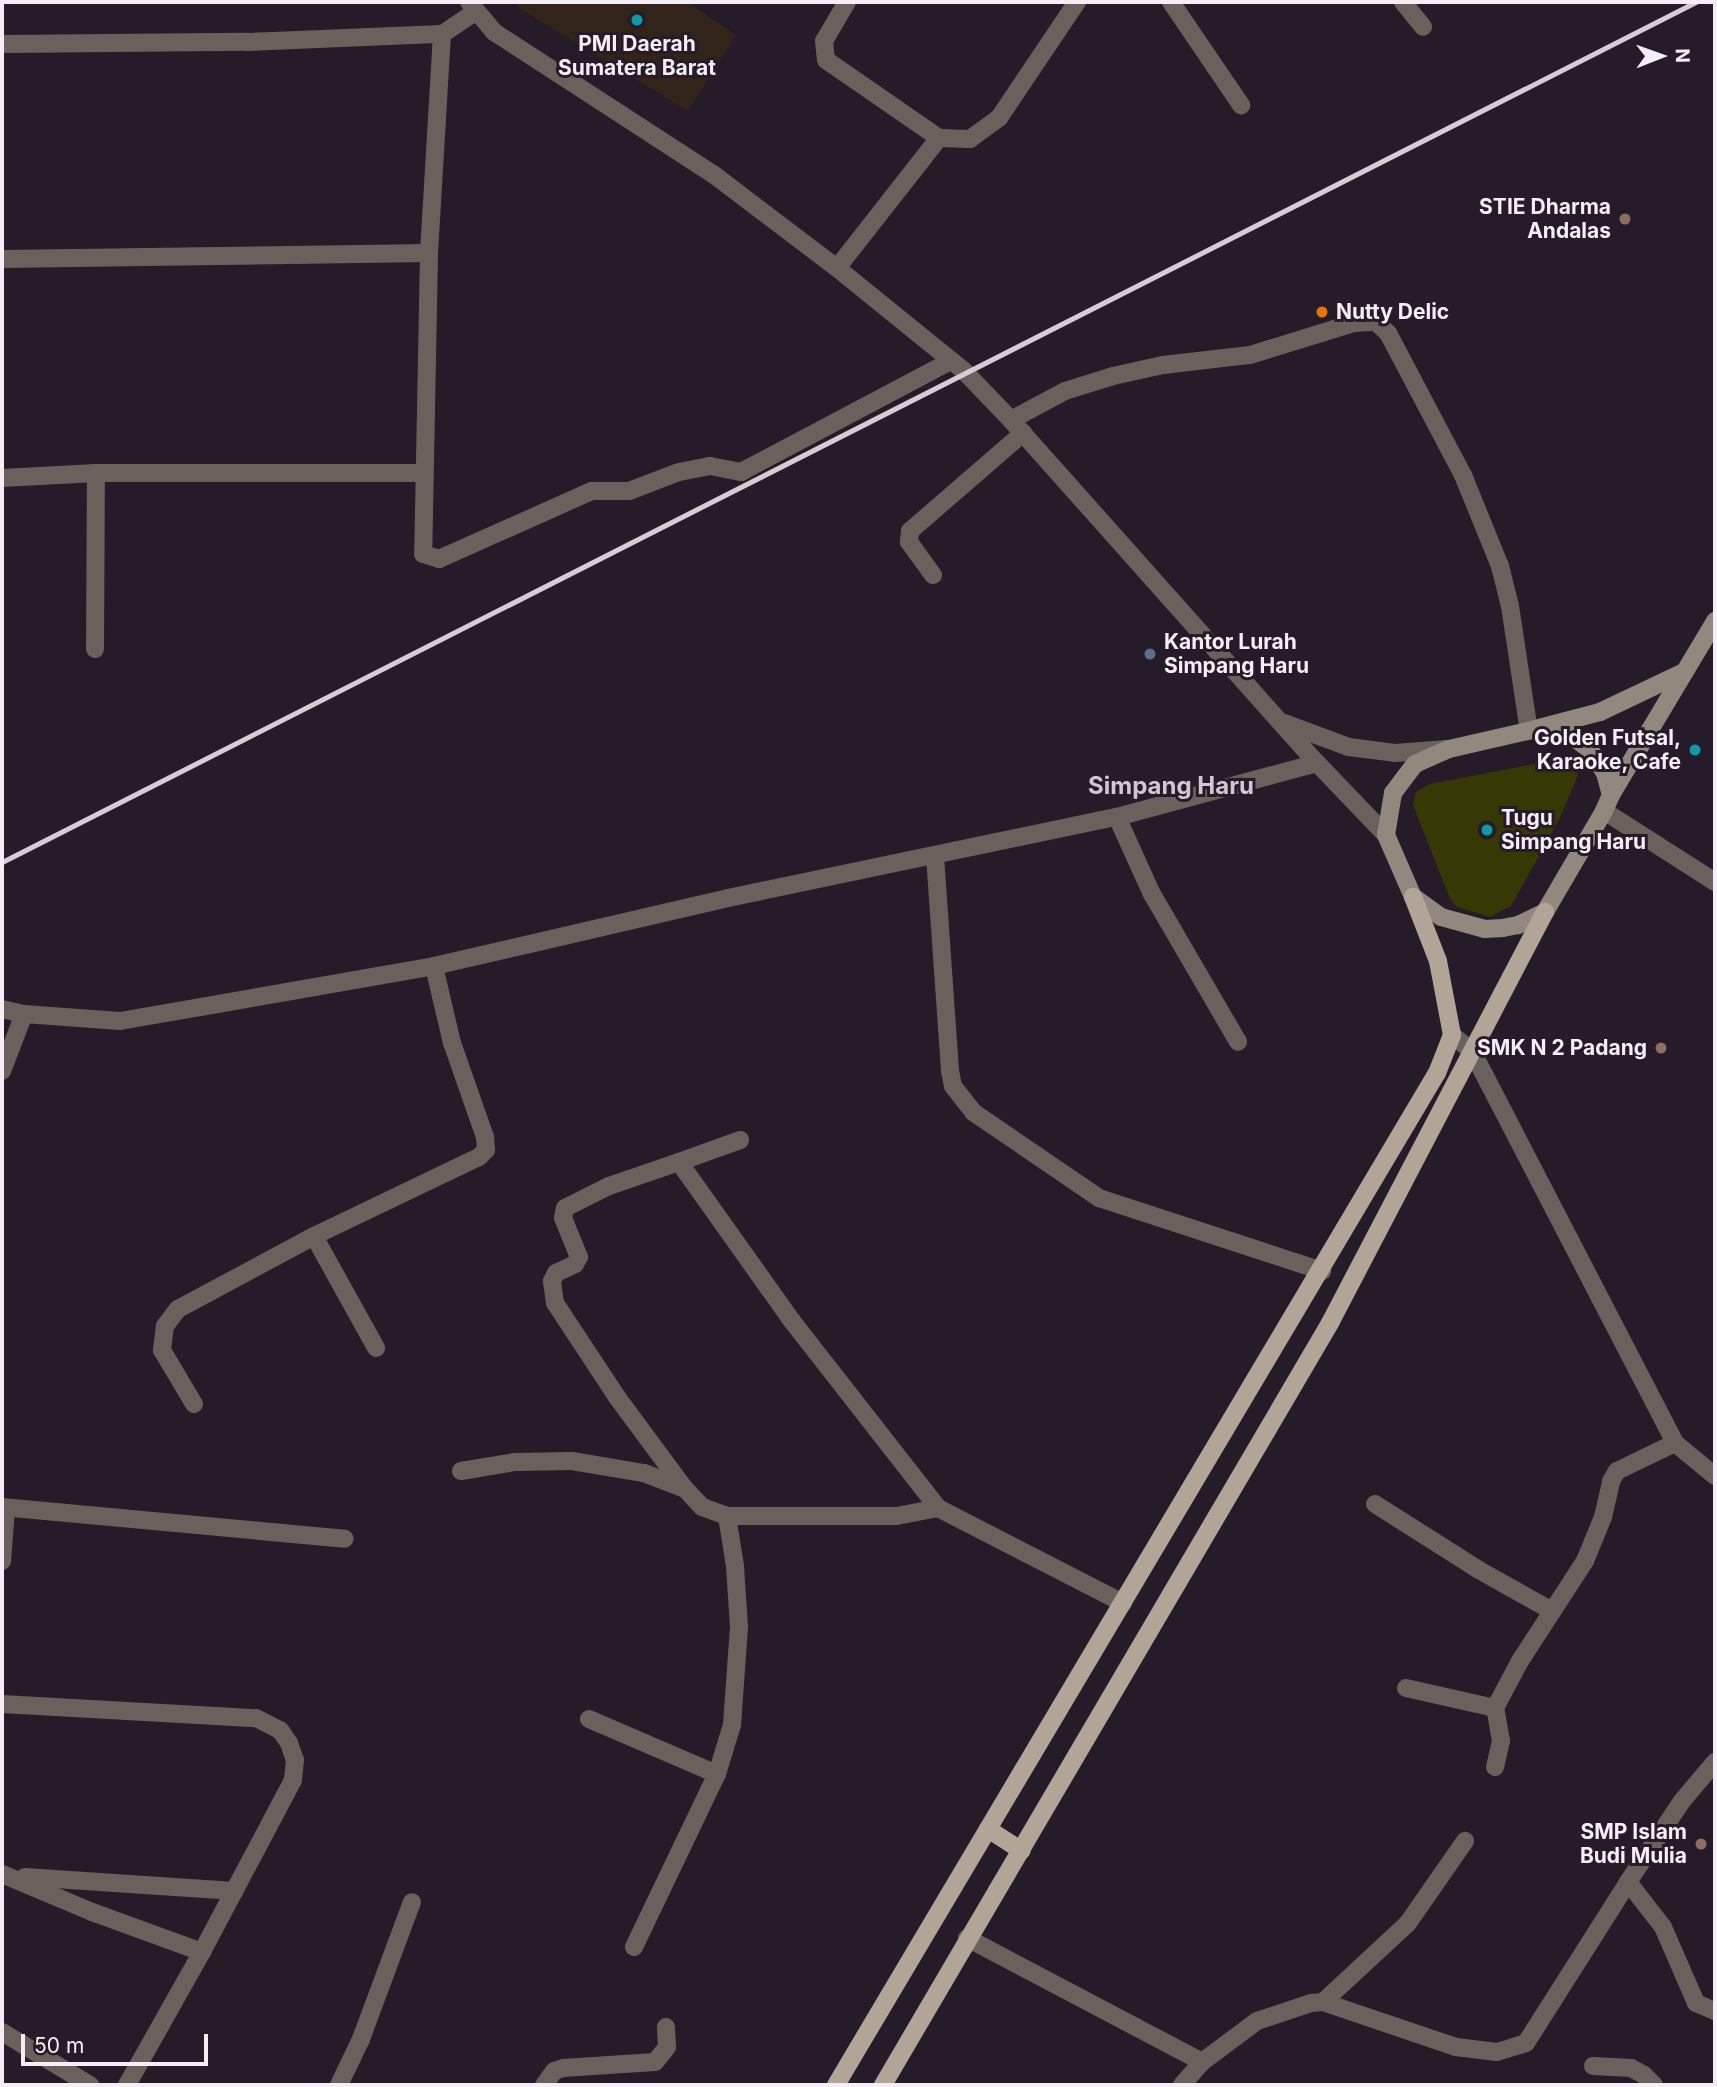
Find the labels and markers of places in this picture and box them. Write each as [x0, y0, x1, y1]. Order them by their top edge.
marker: PMI Daerah Sumatera Barat [629, 12, 645, 28]
place label: PMI Daerah Sumatera Barat [558, 31, 716, 81]
place label: STIE Dharma Andalas [1479, 194, 1611, 244]
marker: STIE Dharma Andalas [1617, 211, 1633, 227]
place label: Nutty Delic [1336, 299, 1449, 325]
marker: Nutty Delic [1314, 304, 1330, 320]
place label: Kantor Lurah Simpang Haru [1164, 629, 1309, 679]
marker: Kantor Lurah Simpang Haru [1142, 646, 1158, 662]
place label: Golden Futsal, Karaoke, Cafe [1534, 725, 1681, 775]
marker: Golden Futsal, Karaoke, Cafe [1687, 742, 1703, 758]
place label: Tugu Simpang Haru [1501, 805, 1646, 855]
marker: Tugu Simpang Haru [1479, 822, 1495, 838]
place label: SMK N 2 Padang [1477, 1035, 1647, 1061]
marker: SMK N 2 Padang [1653, 1040, 1669, 1056]
place label: SMP Islam Budi Mulia [1580, 1819, 1687, 1869]
marker: SMP Islam Budi Mulia [1693, 1836, 1709, 1852]

